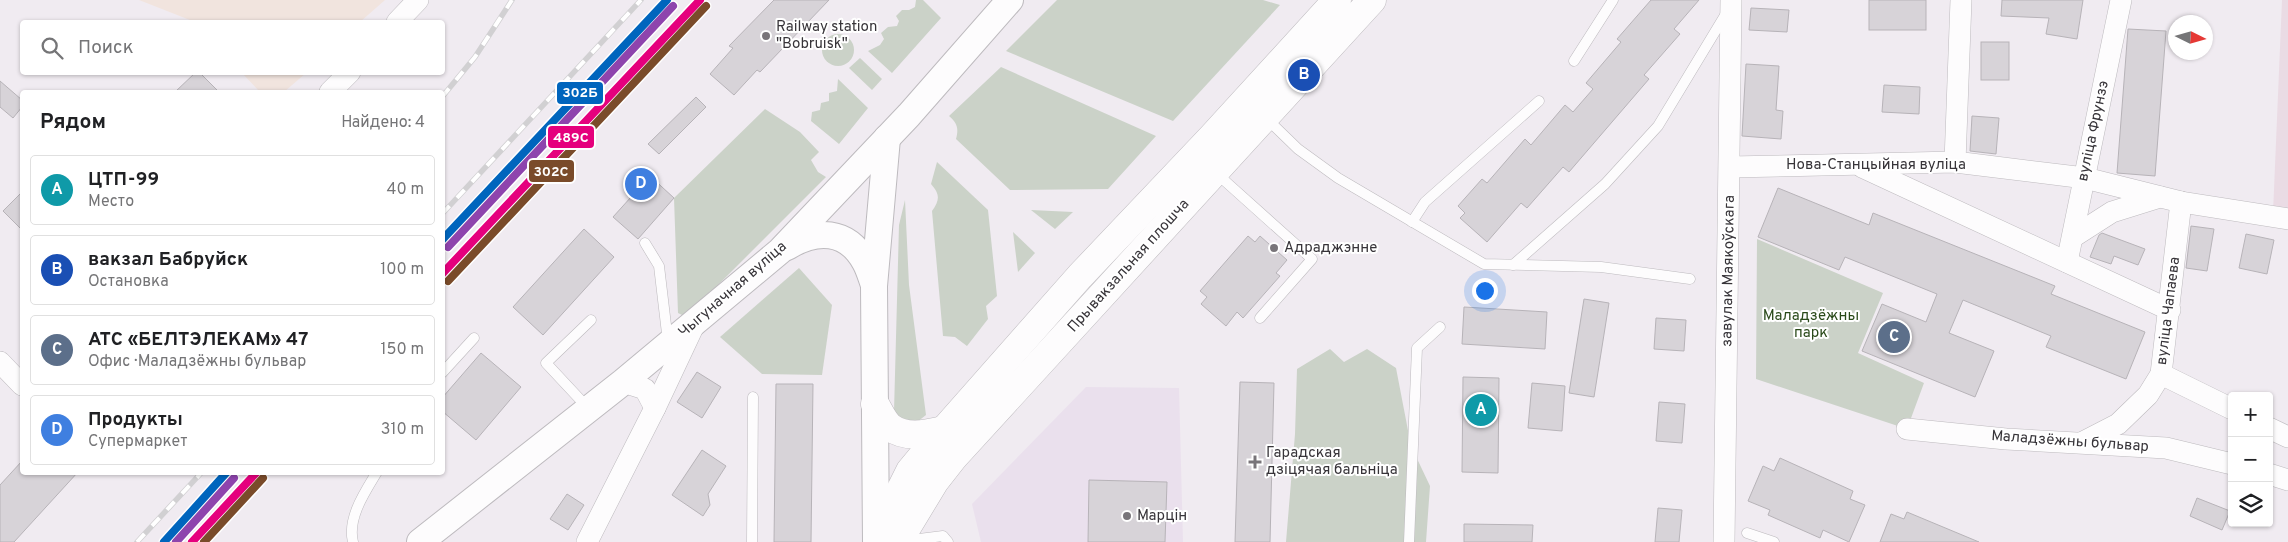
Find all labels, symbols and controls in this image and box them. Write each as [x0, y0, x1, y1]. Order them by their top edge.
north arrow [2168, 15, 2213, 60]
place label: Railway station "Bobruisk" [776, 18, 877, 54]
search box [20, 20, 445, 75]
marker: Railway station "Bobruisk" [760, 30, 772, 42]
icon: search [38, 34, 66, 62]
text: Поиск [78, 36, 134, 60]
pin: B [1288, 56, 1320, 94]
street label: вуліца Фрунзэ [2074, 79, 2114, 183]
line badge: 302Б [556, 81, 604, 105]
text: 302Б [562, 85, 598, 102]
text: Рядом [40, 109, 106, 136]
text: Найдено: 4 [341, 113, 425, 133]
line badge: 489С [547, 125, 595, 149]
text: 489С [553, 130, 589, 147]
street label: Нова-Станцыйная вуліца [1786, 156, 1966, 175]
line badge: 302С [528, 159, 575, 183]
text: 302С [534, 164, 568, 181]
pin: D [625, 165, 657, 203]
text: ЦТП-99 [88, 168, 159, 192]
text: A [51, 180, 63, 200]
text: 40 m [386, 180, 424, 200]
text: Место [88, 192, 134, 212]
street label: Прывакзальная плошча [1064, 195, 1194, 337]
street label: завулак Маякоўскага [1718, 195, 1740, 347]
street label: Чыгуначная вуліца [675, 238, 791, 342]
place label: Адраджэнне [1284, 239, 1377, 258]
marker: Адраджэнне [1268, 242, 1280, 254]
text: вакзал Бабруйск [88, 248, 248, 272]
street label: вуліца Чапаева [2153, 256, 2185, 366]
text: B [51, 260, 63, 280]
text: 100 m [380, 260, 424, 280]
text: Остановка [88, 272, 169, 292]
your location [1472, 278, 1498, 304]
park label: Маладзёжны парк [1763, 307, 1859, 343]
pin: C [1878, 318, 1910, 356]
text: АТС «БЕЛТЭЛЕКАМ» 47 [88, 328, 308, 352]
text: C [52, 340, 62, 360]
text: 150 m [381, 340, 424, 360]
text: Офис · Маладзёжны бульвар [88, 352, 306, 372]
pin: A [1465, 391, 1497, 429]
map controls [2228, 392, 2273, 527]
button: + [2228, 392, 2273, 437]
text: Продукты [88, 408, 183, 432]
text: D [51, 420, 63, 440]
text: 310 m [381, 420, 424, 440]
street label: Маладзёжны бульвар [1991, 427, 2149, 457]
text: Супермаркет [88, 432, 188, 452]
button: − [2228, 437, 2273, 482]
place label: Гарадская дзіцячая бальніца [1266, 444, 1398, 480]
marker: Гарадская дзіцячая бальніца [1248, 455, 1262, 469]
button: layers [2228, 482, 2273, 527]
place label: Марцін [1137, 507, 1187, 526]
marker: Марцін [1121, 510, 1133, 522]

